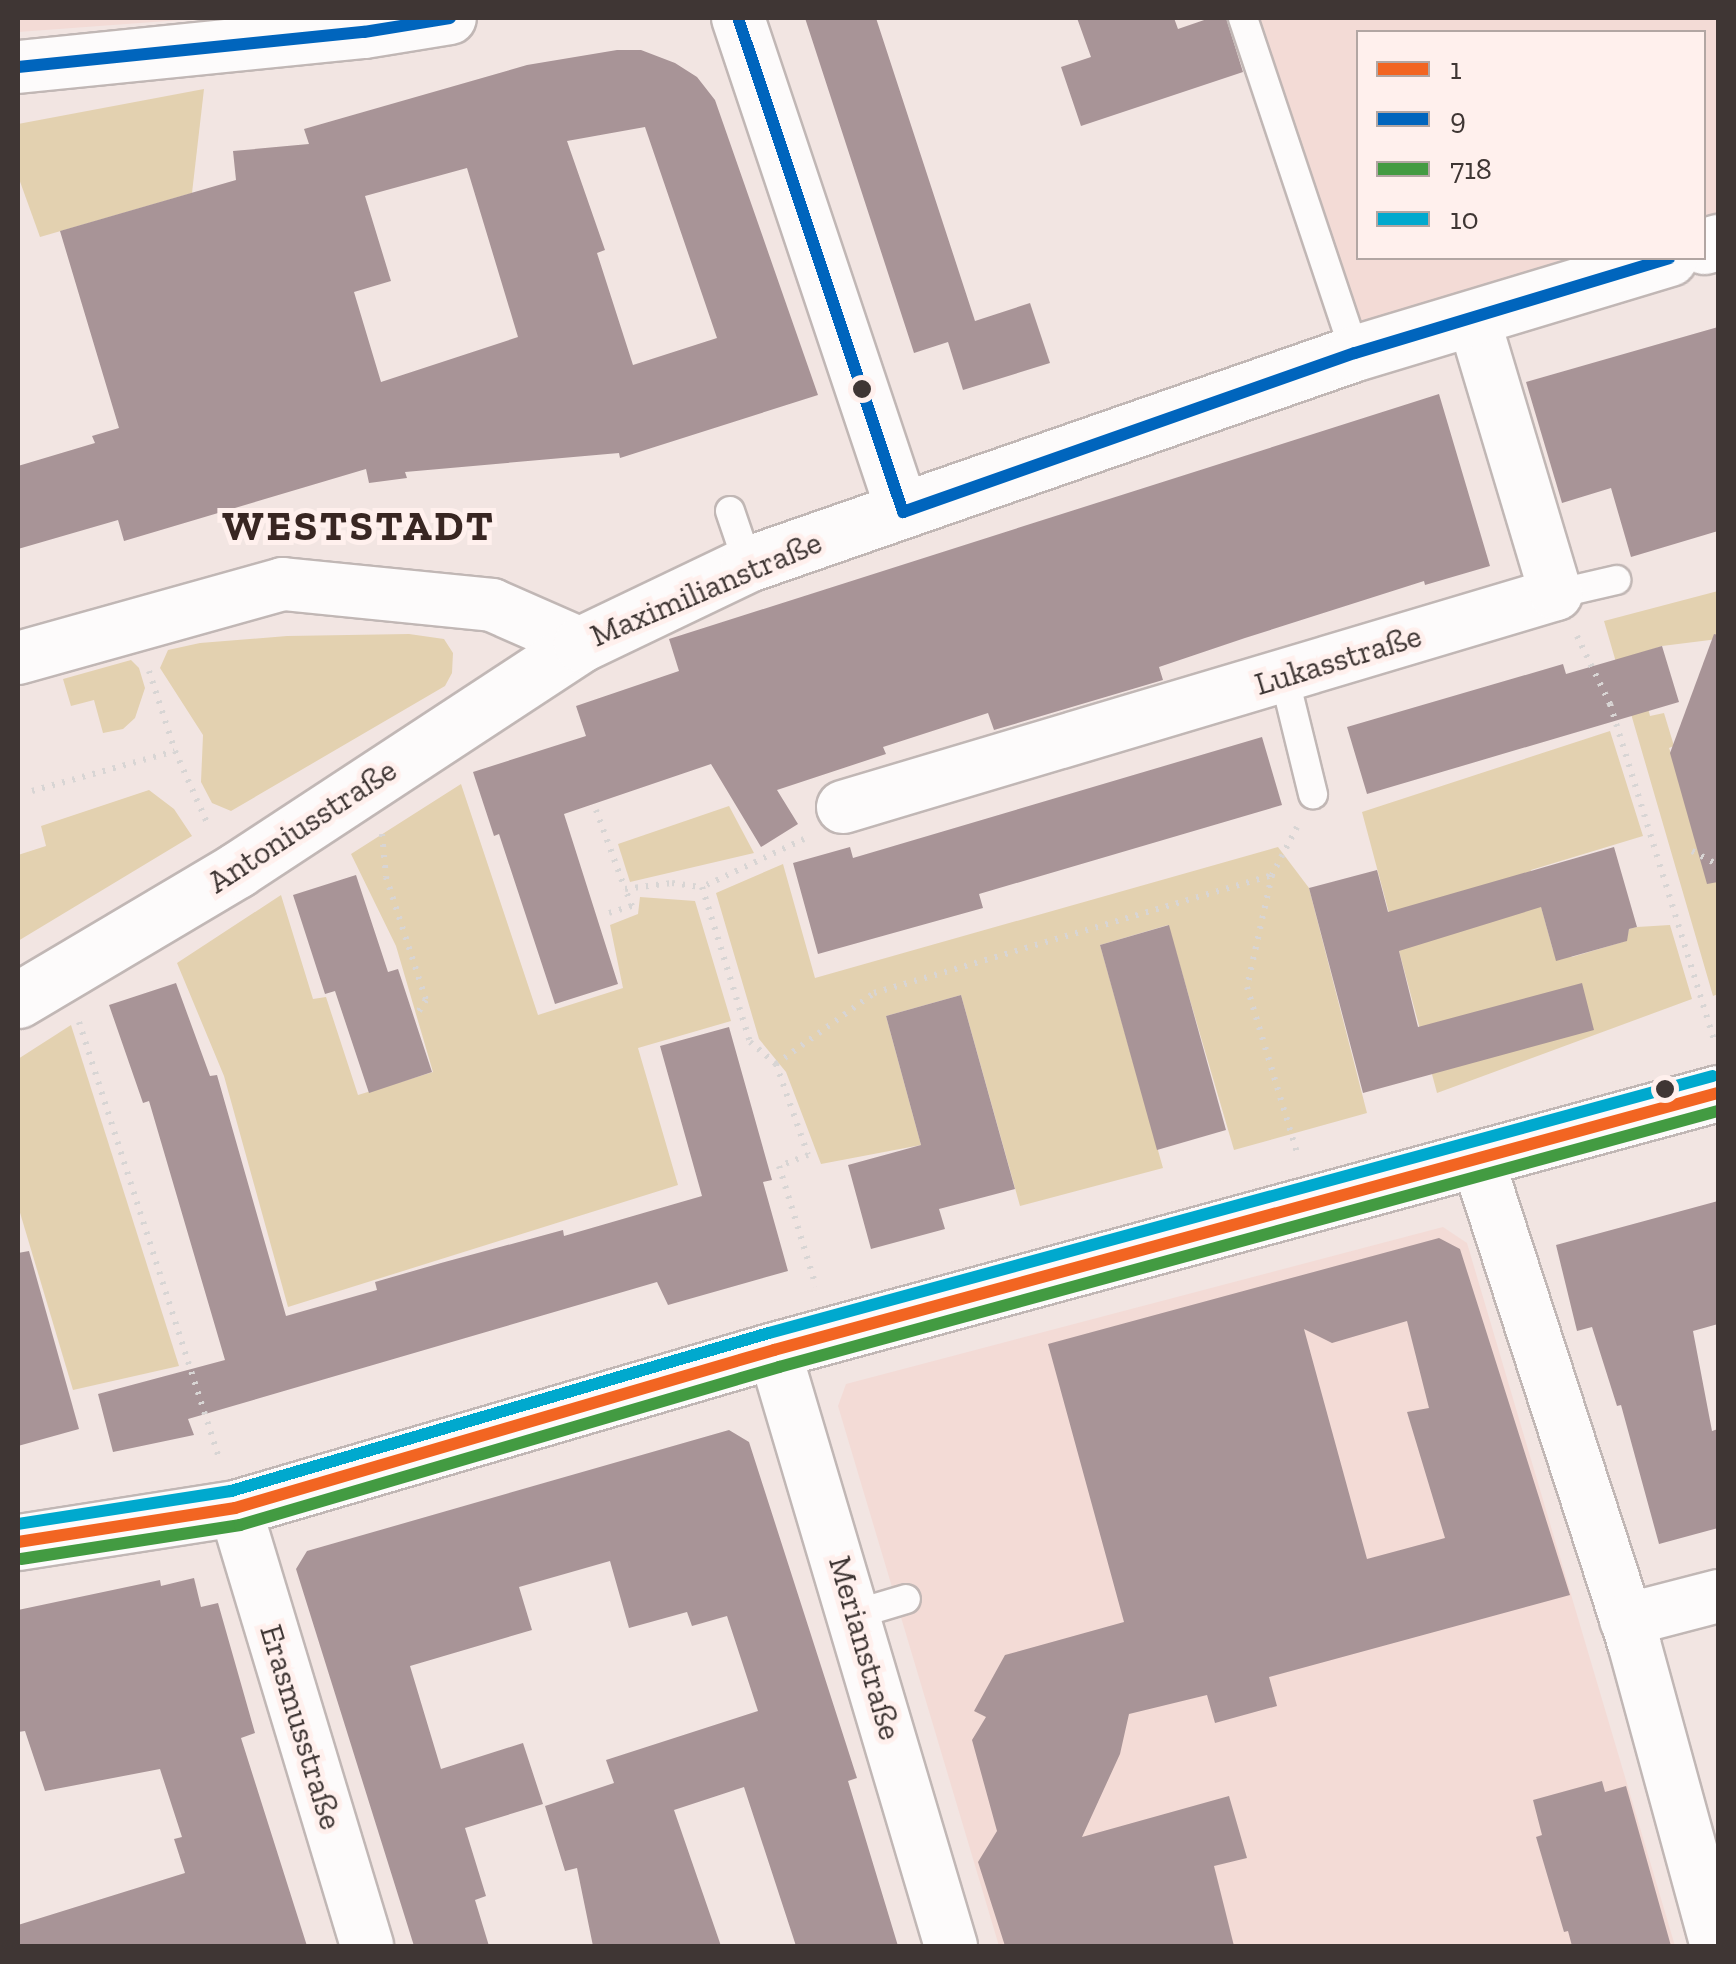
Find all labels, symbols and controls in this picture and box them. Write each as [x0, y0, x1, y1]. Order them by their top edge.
legend [1356, 30, 1706, 260]
text: 1 [1450, 51, 1462, 87]
text: 9 [1450, 101, 1466, 137]
text: 718 [1450, 151, 1492, 187]
text: 10 [1450, 201, 1479, 237]
unlabelled marker [852, 379, 872, 399]
district label: WESTSTADT [222, 501, 496, 551]
street label: Maximilianstraße [585, 523, 827, 655]
street label: Lukasstraße [1250, 617, 1426, 703]
street label: Antoniusstraße [200, 751, 404, 901]
unlabelled marker [1655, 1079, 1675, 1099]
street label: Merianstraße [820, 1552, 910, 1744]
street label: Erasmusstraße [252, 1620, 350, 1834]

